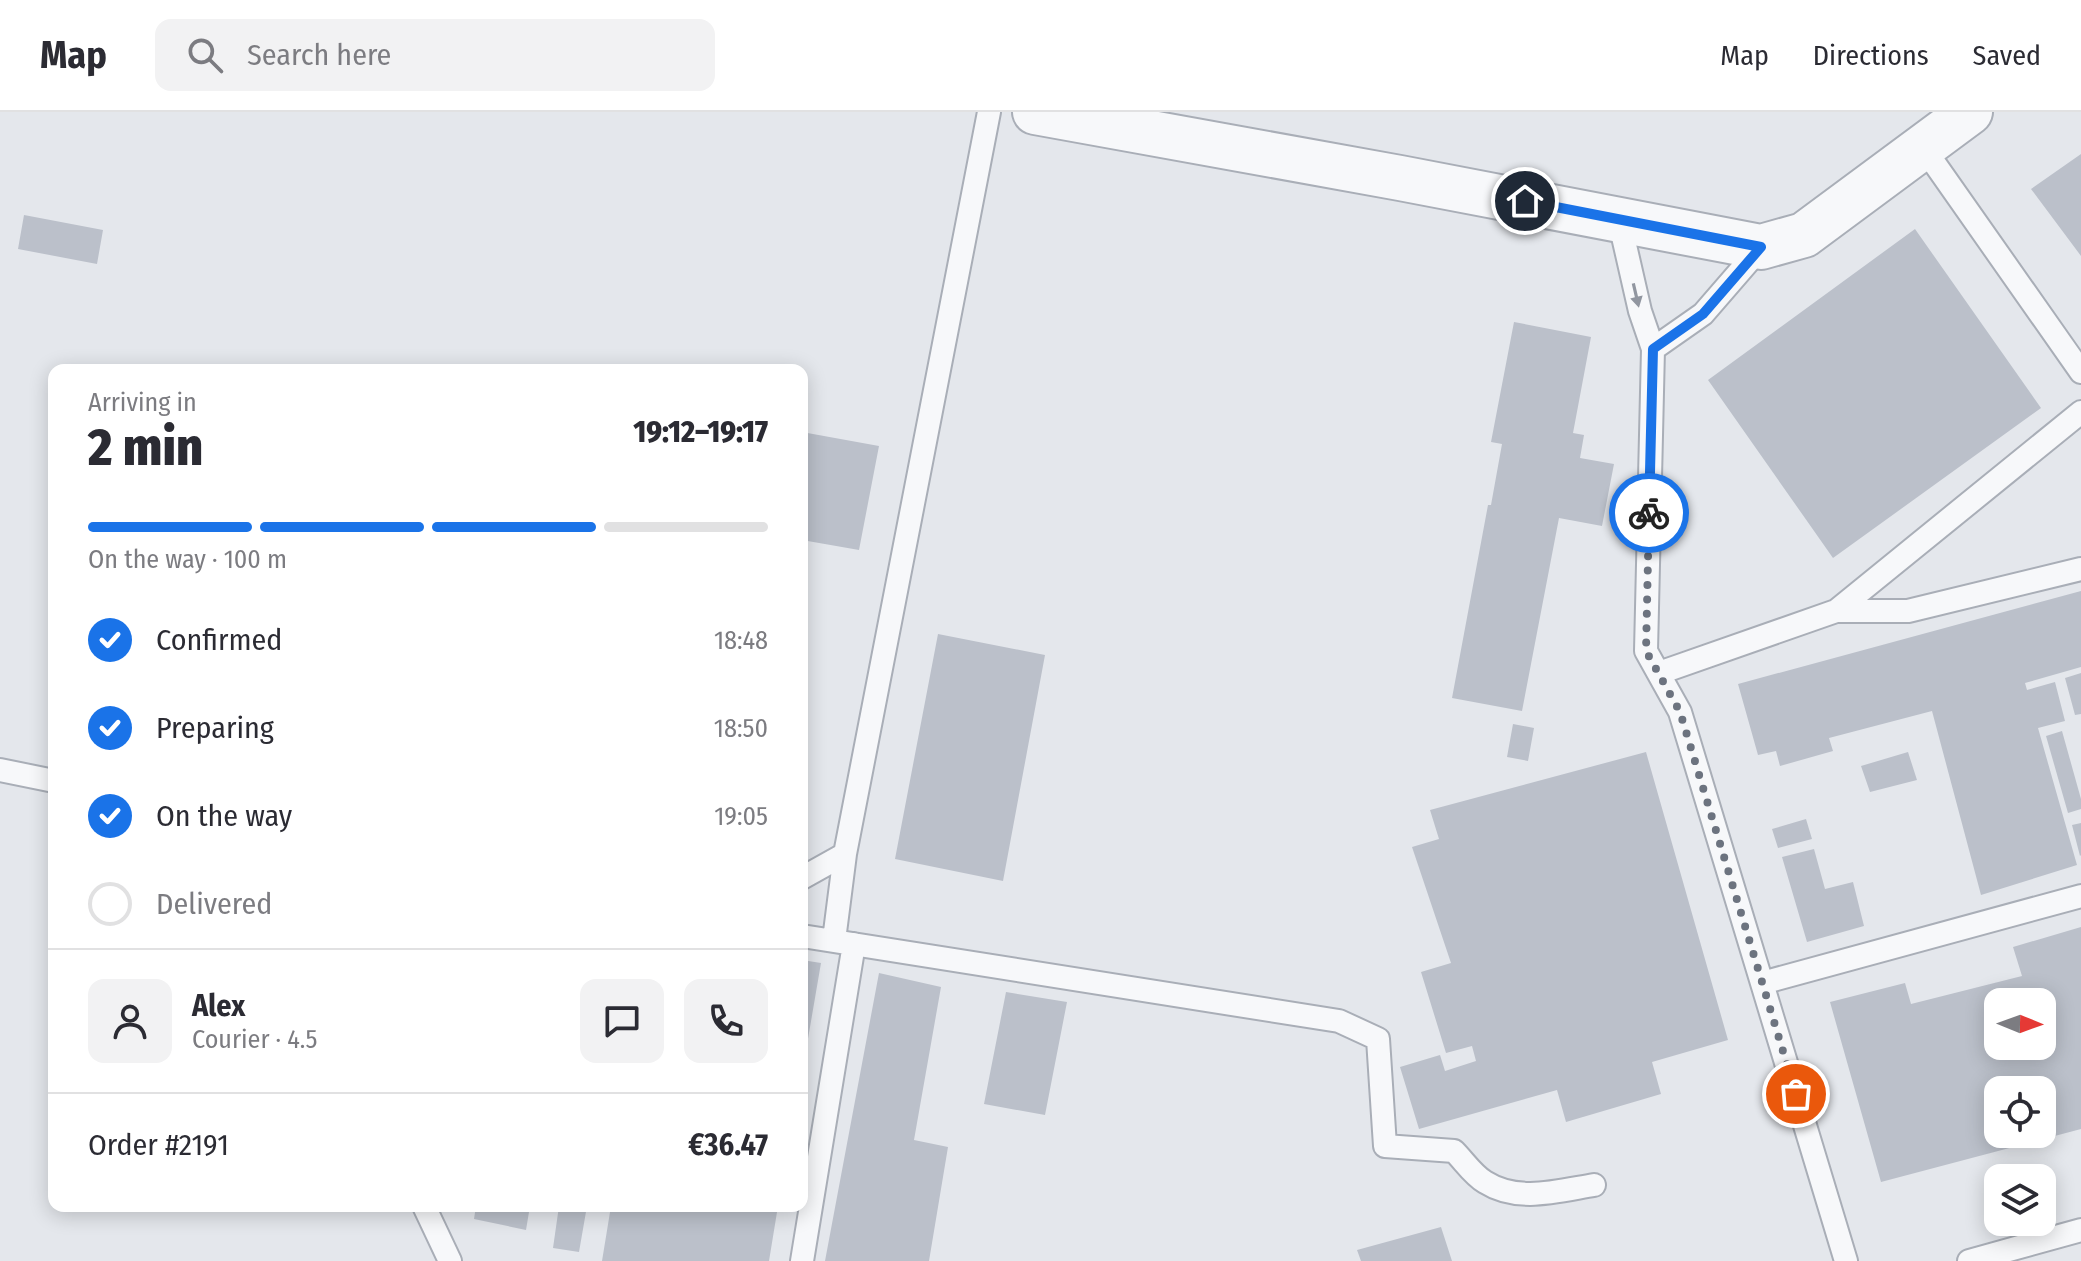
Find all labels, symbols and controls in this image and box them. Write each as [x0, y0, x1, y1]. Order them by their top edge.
search box [155, 19, 715, 91]
text: Map [40, 32, 107, 78]
icon: search [183, 33, 227, 77]
text: Search here [247, 37, 391, 73]
text: Map [1720, 39, 1769, 72]
text: Directions [1813, 39, 1929, 72]
text: Saved [1973, 39, 2041, 72]
pin [1491, 167, 1559, 235]
icon: home [1503, 179, 1547, 223]
one-way arrow [1630, 283, 1643, 308]
text: Arriving in [88, 387, 197, 418]
text: 19:12–19:17 [633, 414, 768, 450]
text: 2 min [88, 416, 203, 479]
courier [1609, 473, 1689, 553]
icon: bike [1627, 491, 1671, 535]
text: On the way · 100 m [88, 544, 287, 575]
icon: check [88, 618, 132, 662]
text: Confirmed [156, 622, 282, 658]
text: 18:48 [714, 625, 768, 656]
icon: check [88, 706, 132, 750]
text: Preparing [156, 710, 274, 746]
text: 18:50 [714, 713, 768, 744]
icon: check [88, 794, 132, 838]
text: On the way [156, 798, 292, 834]
text: 19:05 [714, 801, 768, 832]
text: Delivered [156, 886, 272, 922]
button: person [88, 979, 172, 1063]
button: chat [580, 979, 664, 1063]
button: phone [684, 979, 768, 1063]
text: Alex [192, 988, 245, 1024]
north arrow [1984, 988, 2056, 1060]
map controls [1984, 988, 2056, 1236]
text: Courier · 4.5 [192, 1024, 318, 1055]
pin [1762, 1060, 1830, 1128]
icon: bag [1774, 1072, 1818, 1116]
button: locate [1984, 1076, 2056, 1148]
text: Order #2191 [88, 1127, 229, 1163]
text: €36.47 [688, 1127, 768, 1163]
button: layers [1984, 1164, 2056, 1236]

